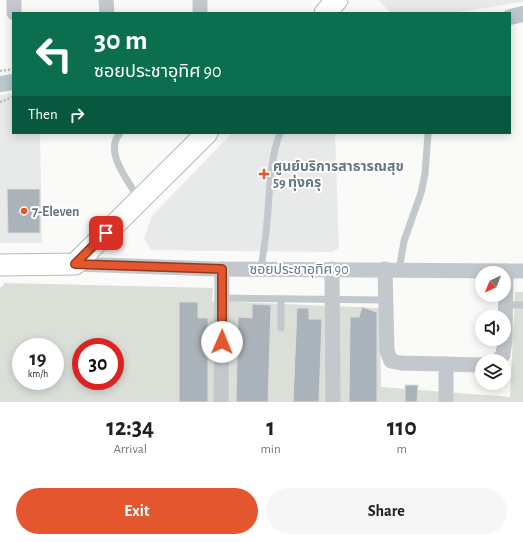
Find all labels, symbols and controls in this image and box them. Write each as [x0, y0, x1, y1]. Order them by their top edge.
text: 30 m [94, 27, 147, 55]
icon: left [28, 28, 80, 80]
text: ซอยประชาอุทิศ 90 [94, 63, 222, 81]
icon: right [66, 104, 88, 126]
text: Then [28, 107, 58, 122]
place label: ศูนย์บริการสาธารณสุข 59 ทุ่งครุ [273, 159, 404, 191]
marker: ศูนย์บริการสาธารณสุข 59 ทุ่งครุ [258, 168, 270, 180]
place label: 7-Eleven [32, 205, 80, 219]
marker: 7-Eleven [19, 206, 29, 216]
pin [89, 216, 123, 250]
icon: arrive [95, 222, 117, 244]
street label: ซอยประชาอุทิศ 90 [249, 263, 349, 278]
north arrow [475, 266, 511, 302]
map controls [475, 266, 511, 390]
button: sound [475, 310, 511, 346]
position arrow [201, 321, 243, 363]
speed limit sign: 30 [72, 338, 124, 390]
text: 19 [30, 349, 46, 369]
button: layers [475, 354, 511, 390]
text: km/h [28, 369, 48, 379]
text: 12:34 [106, 416, 154, 440]
text: 1 [266, 416, 275, 440]
text: 110 [387, 416, 417, 440]
text: Arrival [113, 443, 147, 456]
text: min [260, 443, 281, 456]
text: m [397, 443, 407, 456]
button: Exit [16, 488, 258, 534]
button: Share [266, 488, 507, 534]

